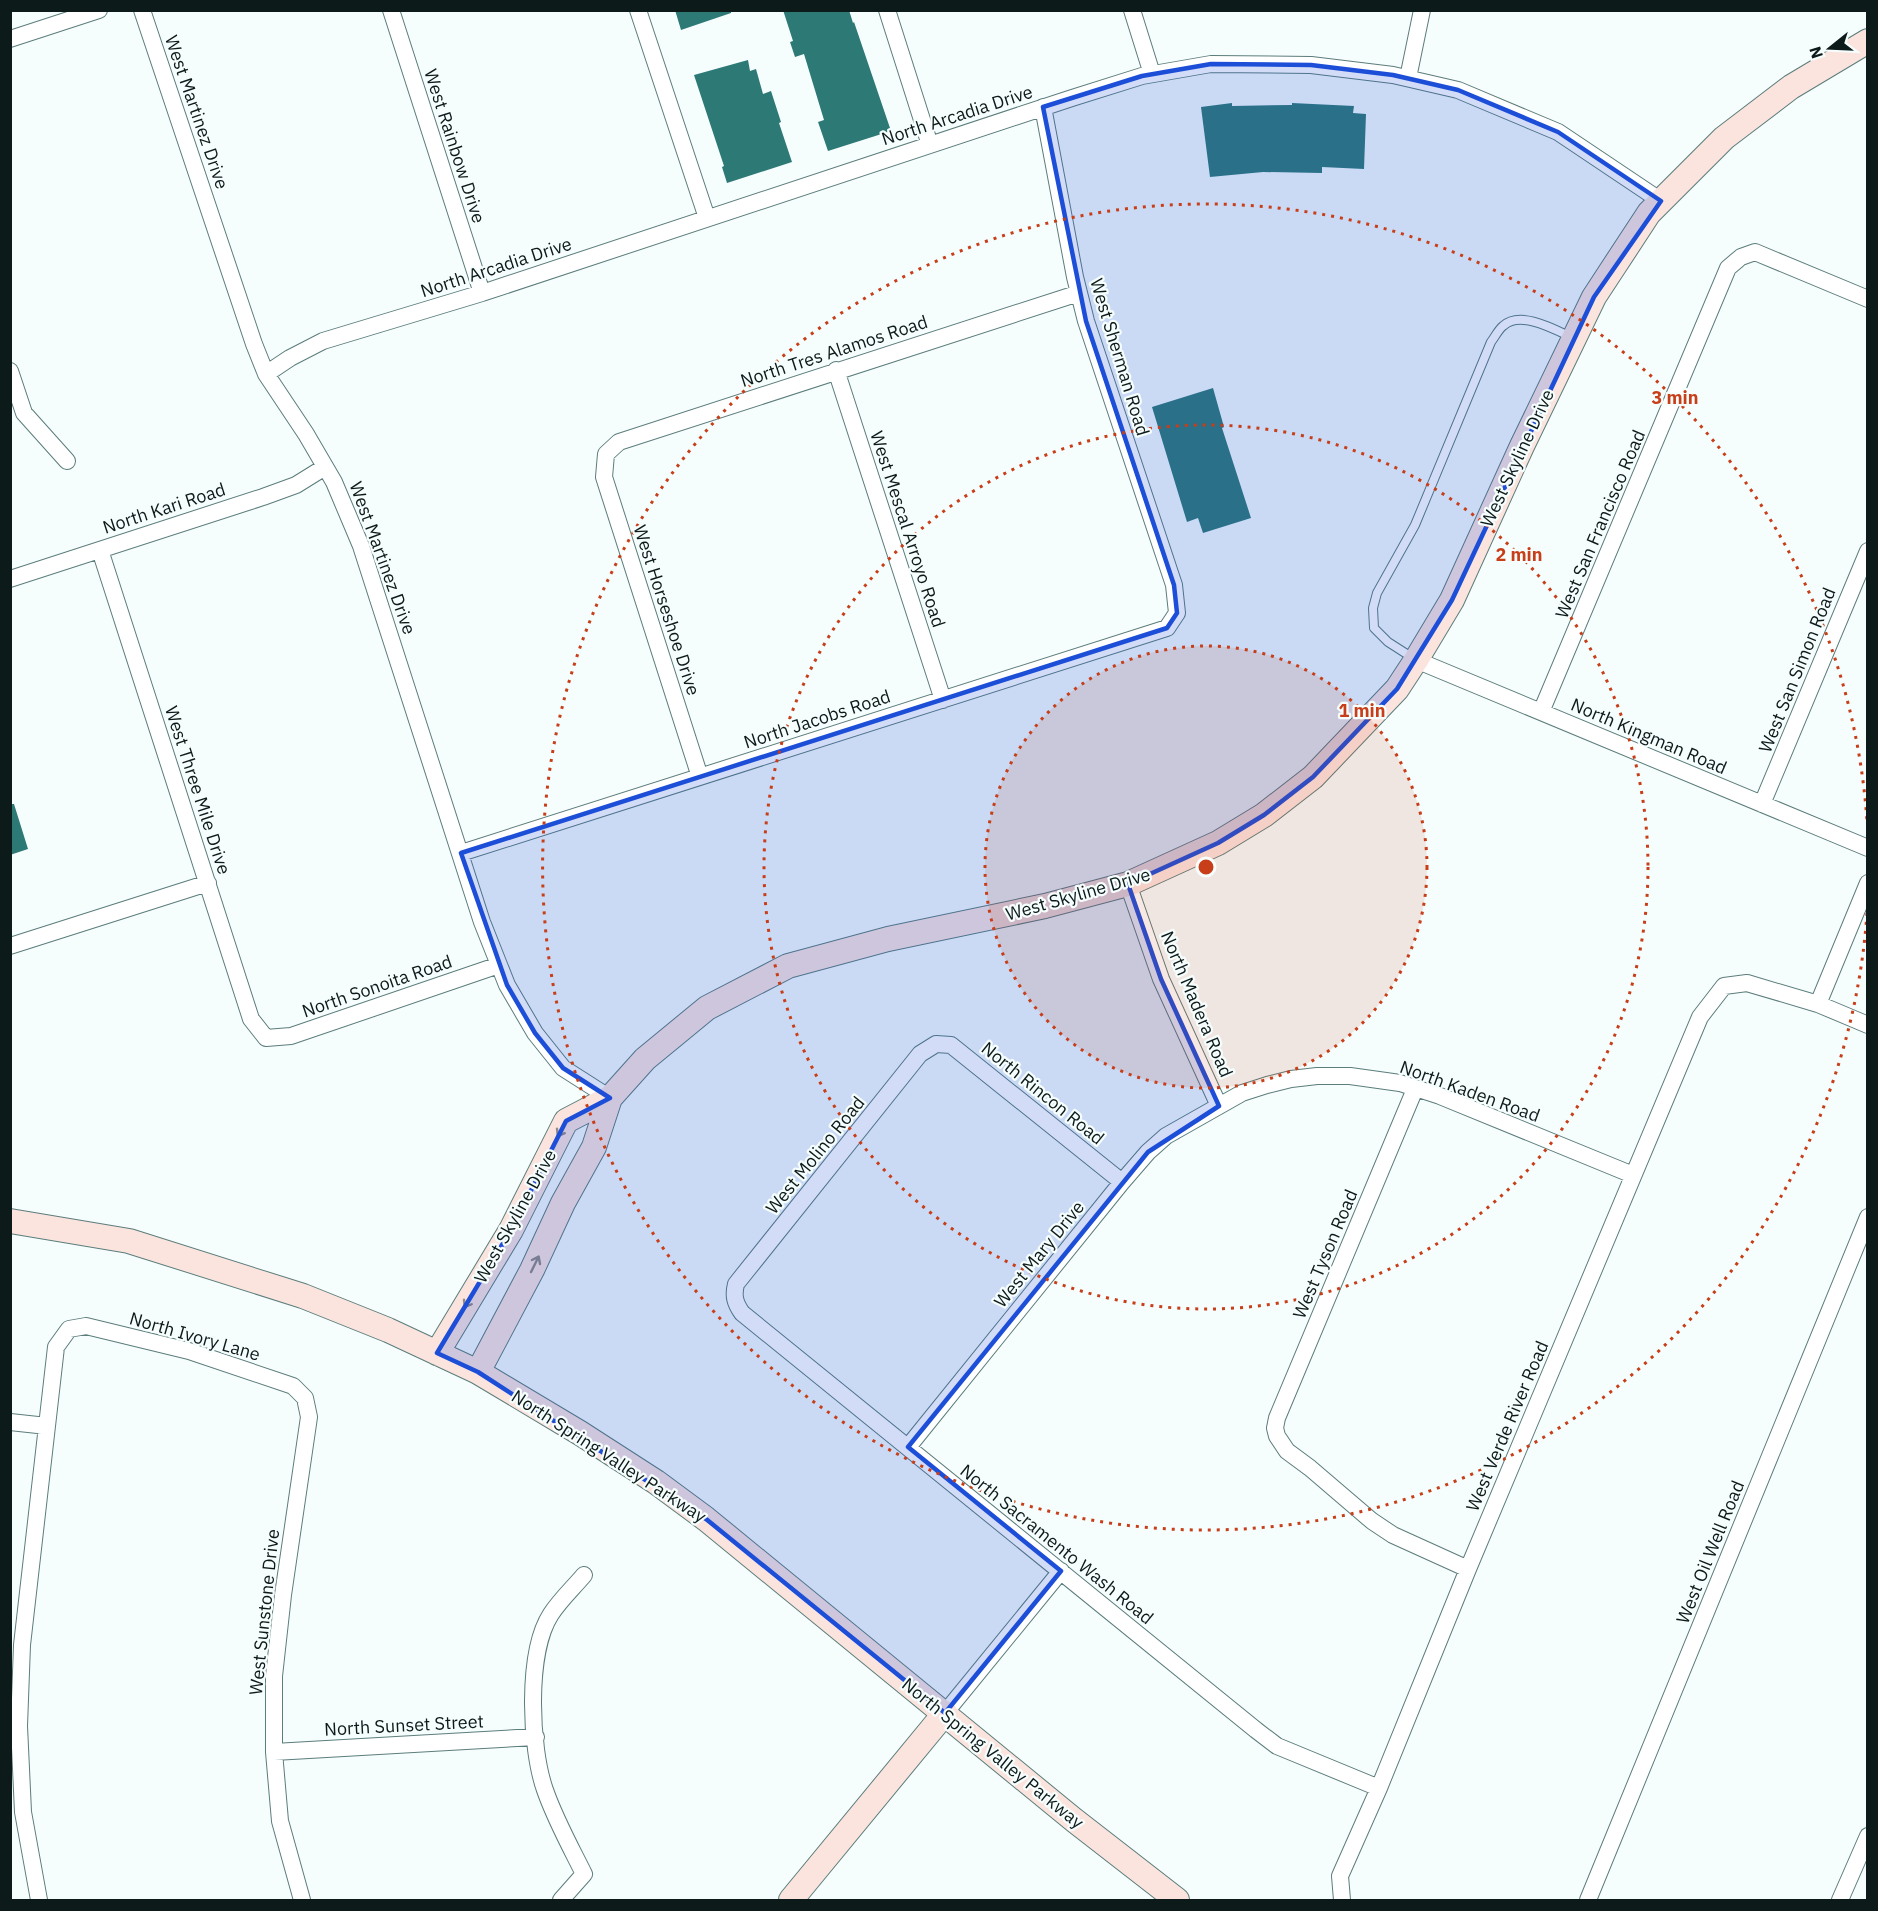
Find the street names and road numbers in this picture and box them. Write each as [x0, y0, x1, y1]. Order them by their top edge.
street label: West Martinez Drive [160, 32, 234, 192]
street label: West Rainbow Drive [419, 66, 491, 226]
street label: North Arcadia Drive [879, 80, 1036, 150]
street label: North Arcadia Drive [418, 232, 575, 302]
street label: West Sherman Road [1085, 276, 1155, 438]
street label: North Tres Alamos Road [738, 310, 930, 392]
street label: West Skyline Drive [1475, 385, 1559, 531]
street label: West San Francisco Road [1550, 426, 1650, 622]
street label: West Mescal Arroyo Road [865, 428, 951, 630]
street label: North Kari Road [100, 477, 228, 539]
street label: West Martinez Drive [345, 478, 421, 638]
street label: West Horseshoe Drive [629, 522, 705, 698]
street label: West San Simon Road [1753, 584, 1841, 756]
street label: North Jacobs Road [741, 684, 893, 754]
street label: North Kingman Road [1568, 693, 1730, 779]
street label: West Three Mile Drive [160, 703, 236, 877]
street label: West Skyline Drive [1003, 862, 1153, 926]
street label: North Madera Road [1156, 927, 1238, 1081]
street label: North Sonoita Road [299, 950, 455, 1022]
street label: North Rincon Road [977, 1036, 1109, 1150]
street label: North Kaden Road [1397, 1055, 1543, 1127]
street label: West Molino Road [760, 1091, 870, 1219]
street label: West Skyline Drive [469, 1145, 561, 1287]
street label: West Tyson Road [1287, 1186, 1363, 1322]
street label: West Mary Drive [989, 1196, 1089, 1312]
street label: North Ivory Lane [127, 1306, 263, 1366]
street label: West Verde River Road [1461, 1337, 1553, 1515]
street label: North Spring Valley Parkway [507, 1384, 711, 1528]
street label: North Sacramento Wash Road [956, 1459, 1158, 1629]
street label: West Oil Well Road [1671, 1477, 1749, 1627]
street label: West Sunstone Drive [244, 1528, 284, 1696]
street label: North Spring Valley Parkway [897, 1672, 1089, 1834]
street label: North Sunset Street [324, 1709, 484, 1741]

